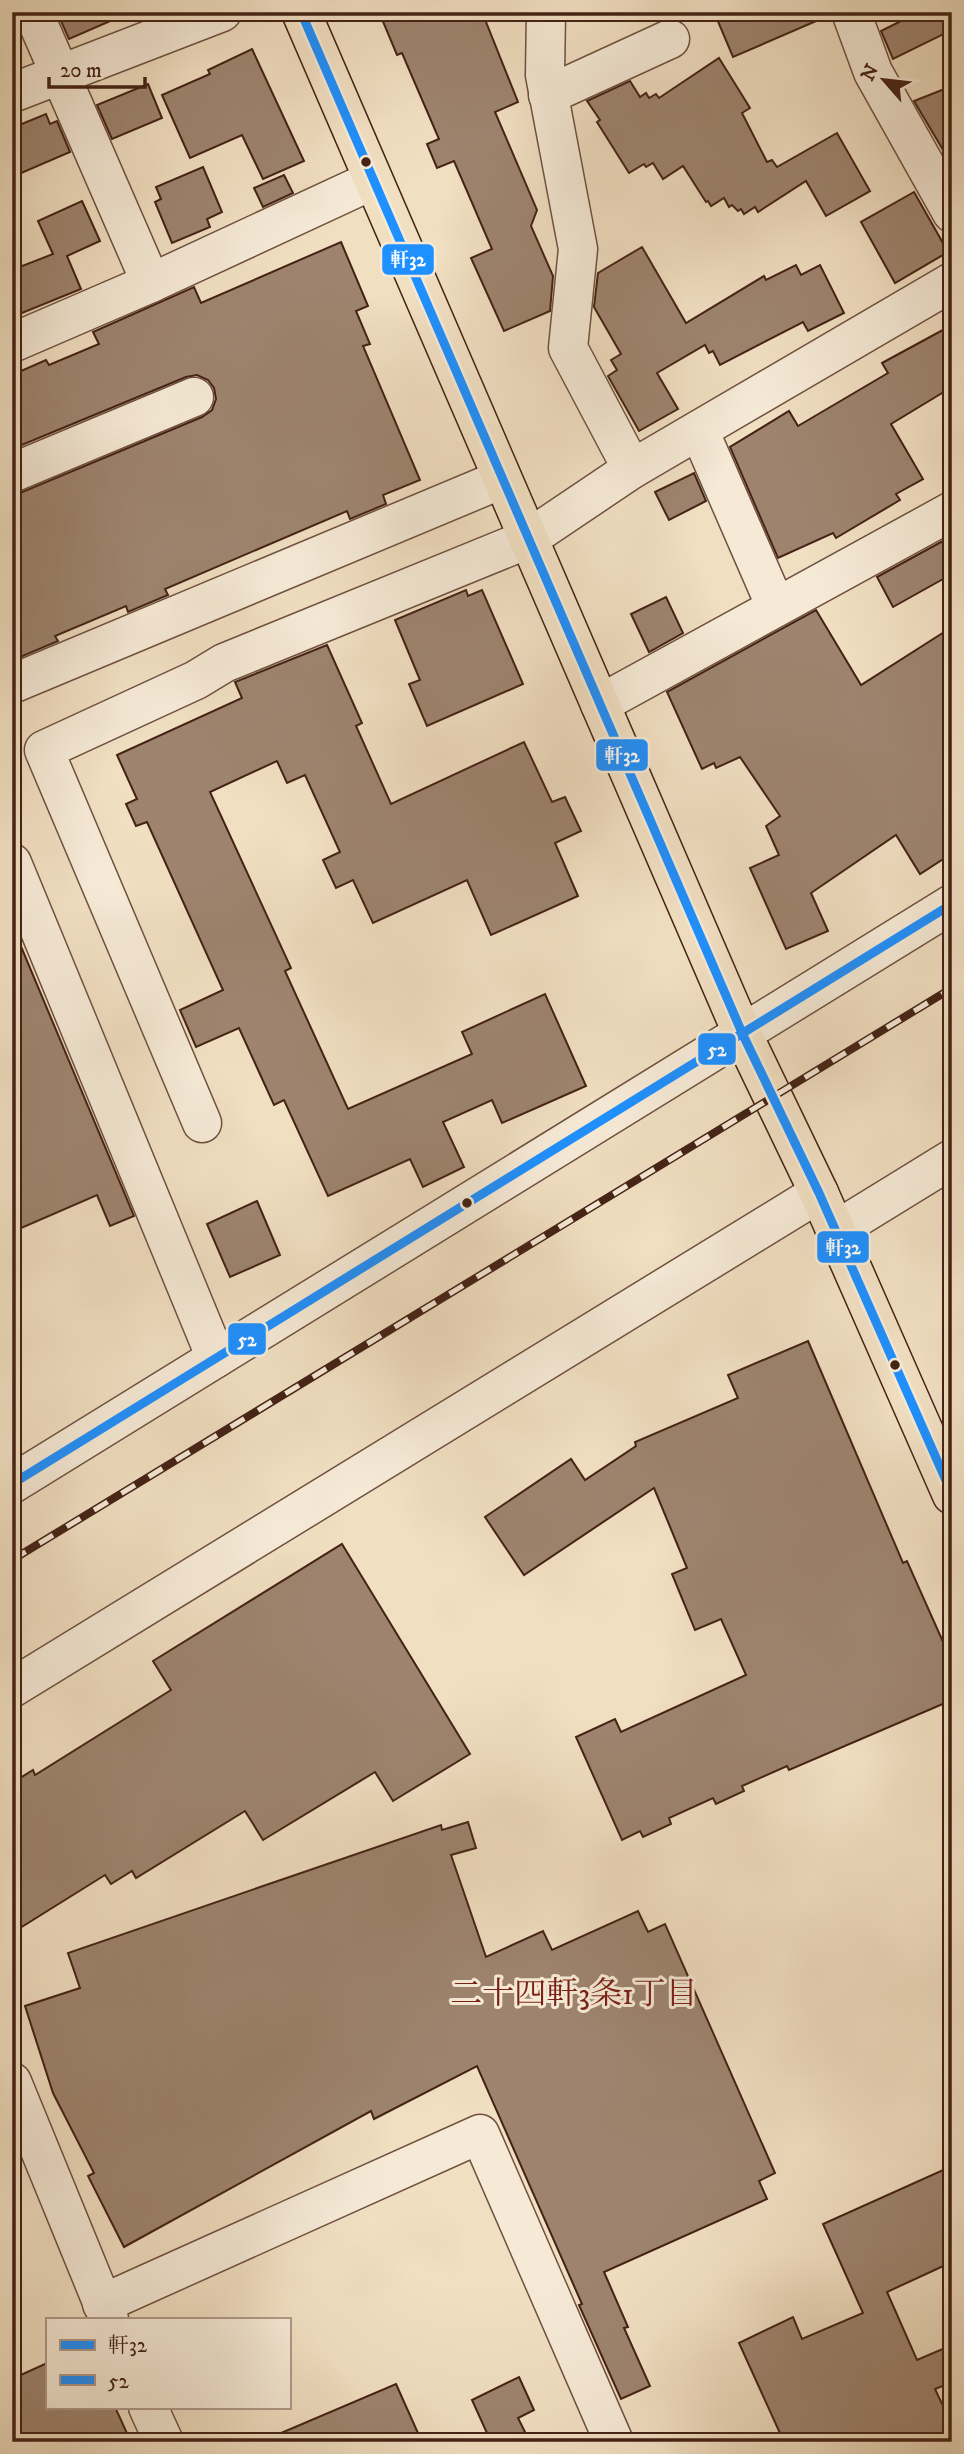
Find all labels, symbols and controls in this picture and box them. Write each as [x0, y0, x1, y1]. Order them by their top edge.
scale bar [49, 46, 145, 90]
north arrow [848, 46, 918, 116]
text: 20 m [60, 58, 102, 84]
text: N [856, 60, 884, 85]
unlabelled marker [359, 155, 373, 169]
line badge: 軒32 [381, 243, 435, 276]
text: 軒32 [390, 249, 426, 272]
line badge: 軒32 [595, 738, 649, 772]
text: 軒32 [604, 745, 640, 768]
line badge: 52 [697, 1032, 737, 1066]
text: 52 [707, 1039, 727, 1062]
unlabelled marker [460, 1196, 474, 1210]
line badge: 軒32 [816, 1230, 870, 1264]
text: 軒32 [825, 1237, 861, 1260]
line badge: 52 [227, 1322, 267, 1356]
text: 52 [237, 1329, 257, 1352]
unlabelled marker [888, 1358, 902, 1372]
district label: 二十四軒3条1丁目 [450, 1975, 698, 2015]
legend [46, 2318, 290, 2408]
text: 軒32 [108, 2333, 148, 2359]
text: 52 [108, 2369, 129, 2395]

